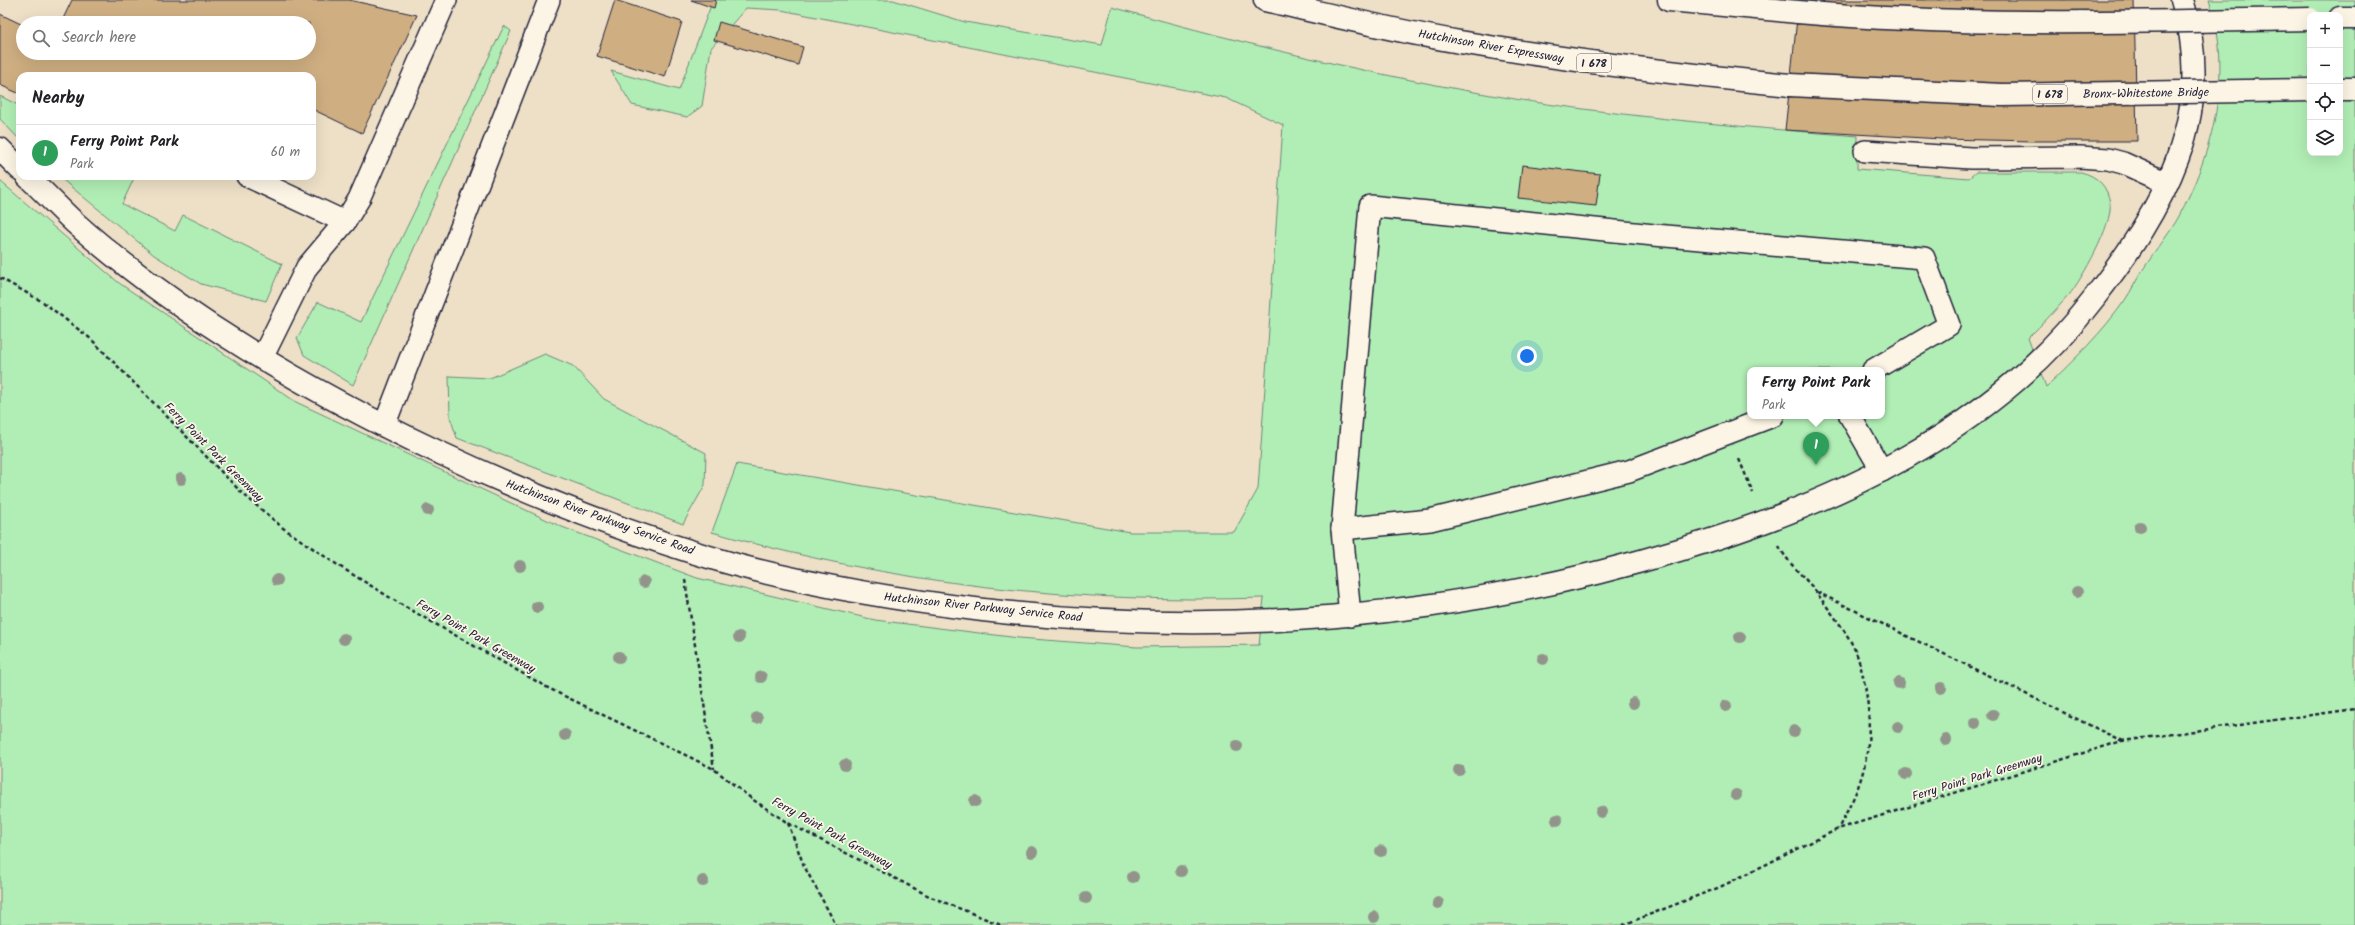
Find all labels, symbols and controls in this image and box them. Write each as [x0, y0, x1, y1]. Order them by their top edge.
map controls [2307, 12, 2343, 156]
button: + [2307, 12, 2343, 48]
search box [16, 16, 316, 60]
street label: Hutchinson River Expressway [1417, 24, 1565, 69]
text: Search here [62, 26, 136, 50]
icon: search [30, 27, 52, 49]
button: − [2307, 48, 2343, 84]
road number: I 678 [1577, 54, 1611, 72]
street label: Bronx-Whitestone Bridge [2083, 83, 2210, 104]
button: locate [2307, 84, 2343, 120]
text: Nearby [32, 85, 84, 112]
road number: I 678 [2033, 85, 2067, 103]
button: layers [2307, 120, 2343, 156]
text: Ferry Point Park [70, 130, 178, 154]
text: 1 [43, 142, 47, 163]
text: 60 m [271, 142, 300, 163]
text: Park [70, 154, 94, 175]
your location [1517, 346, 1537, 366]
popup [1747, 367, 1885, 419]
text: Ferry Point Park [1762, 371, 1870, 395]
text: Park [1762, 395, 1785, 416]
street label: Ferry Point Park Greenway [159, 398, 268, 507]
pin: 1 [1803, 432, 1829, 465]
street label: Hutchinson River Parkway Service Road [503, 474, 698, 561]
street label: Hutchinson River Parkway Service Road [883, 588, 1084, 627]
street label: Ferry Point Park Greenway [412, 594, 539, 679]
street label: Ferry Point Park Greenway [1910, 749, 2045, 806]
street label: Ferry Point Park Greenway [768, 792, 896, 875]

